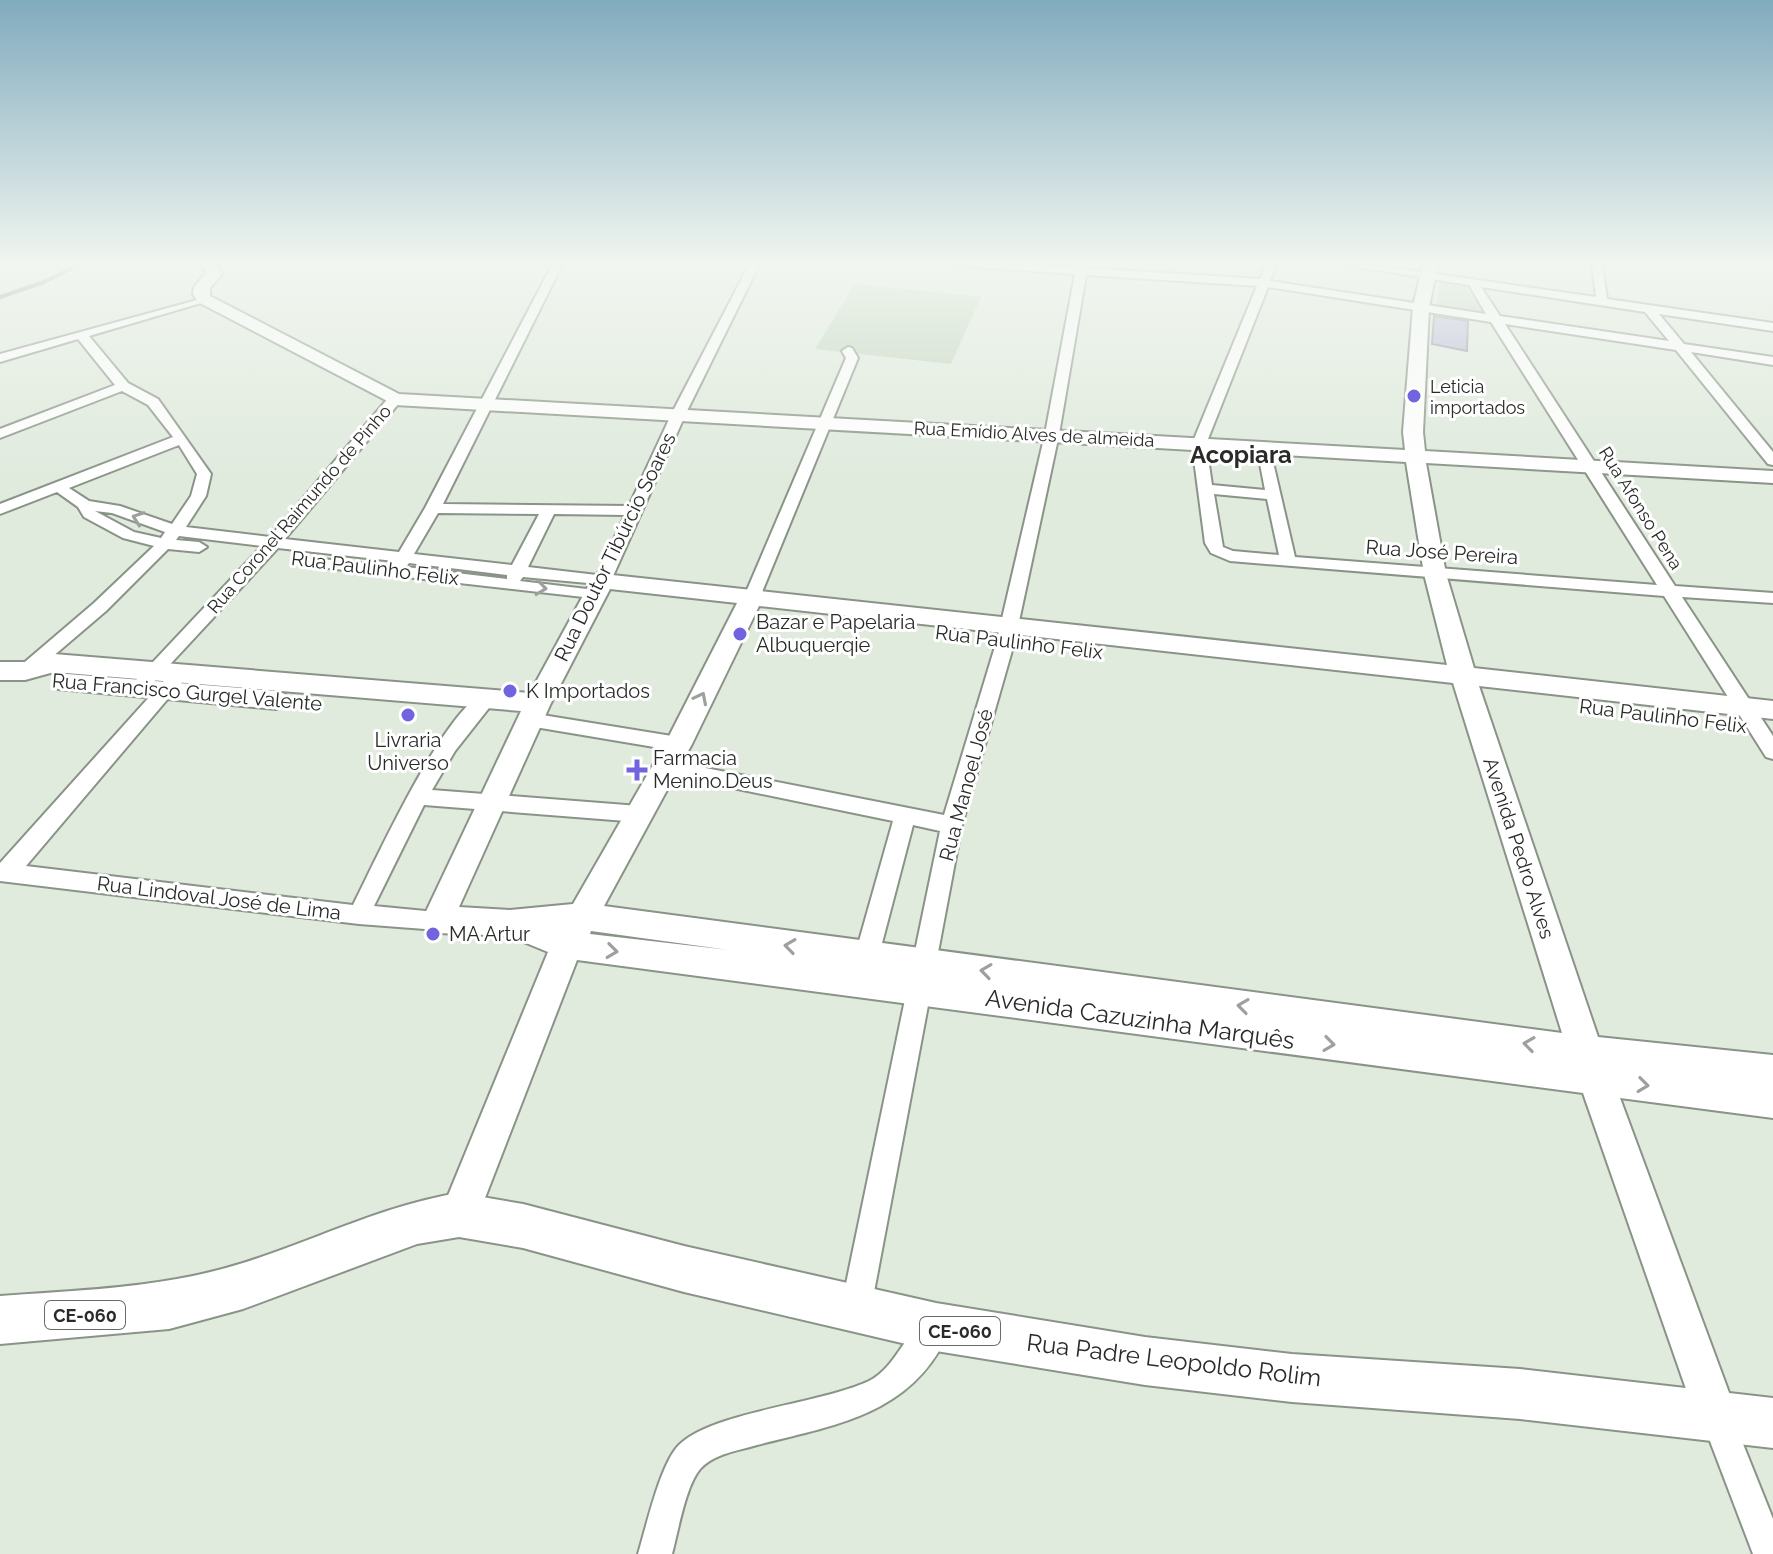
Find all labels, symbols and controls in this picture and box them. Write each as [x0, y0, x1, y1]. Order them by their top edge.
place label: Leticia importados [1430, 376, 1525, 418]
marker: Leticia importados [1405, 387, 1423, 405]
street label: Rua Coronel Raimundo de Pinho [203, 400, 395, 617]
street label: Rua Emídio Alves de almeida [913, 417, 1155, 451]
street label: Rua Doutor Tibúrcio Soares [549, 429, 681, 665]
district label: Acopiara [1190, 440, 1292, 469]
street label: Rua Afonso Pena [1595, 443, 1687, 573]
one-way arrow [132, 511, 146, 527]
street label: Rua José Pereira [1365, 535, 1519, 569]
street label: Rua Paulinho Felix [290, 546, 460, 590]
one-way arrow [535, 580, 548, 597]
place label: Bazar e Papelaria Albuquerqie [756, 610, 915, 657]
street label: Rua Paulinho Felix [934, 620, 1104, 664]
marker: Bazar e Papelaria Albuquerqie [731, 625, 749, 643]
street label: Rua Francisco Gurgel Valente [51, 668, 323, 716]
place label: K Importados [526, 679, 650, 703]
marker: K Importados [501, 682, 519, 700]
one-way arrow [692, 692, 707, 707]
street label: Rua Paulinho Felix [1578, 694, 1748, 738]
marker: Livraria Universo [399, 706, 417, 724]
street label: Rua Manoel José [934, 706, 998, 864]
place label: Livraria Universo [367, 728, 449, 775]
place label: Farmacia Menino.Deus [653, 746, 773, 793]
street label: Avenida Pedro Alves [1478, 754, 1560, 942]
marker: Farmacia Menino.Deus [628, 761, 646, 779]
street label: Rua Lindoval José de Lima [96, 871, 342, 925]
place label: MA Artur [449, 922, 530, 946]
marker: MA Artur [424, 925, 442, 943]
one-way arrow [783, 938, 797, 955]
one-way arrow [606, 942, 619, 959]
one-way arrow [979, 963, 992, 980]
street label: Avenida Cazuzinha Marquês [984, 983, 1296, 1055]
one-way arrow [1236, 998, 1250, 1015]
one-way arrow [1322, 1035, 1336, 1052]
one-way arrow [1522, 1036, 1535, 1053]
one-way arrow [1636, 1077, 1649, 1094]
road number: CE-060 [45, 1301, 125, 1329]
road number: CE-060 [920, 1317, 1000, 1345]
street label: Rua Padre Leopoldo Rolim [1025, 1328, 1323, 1392]

